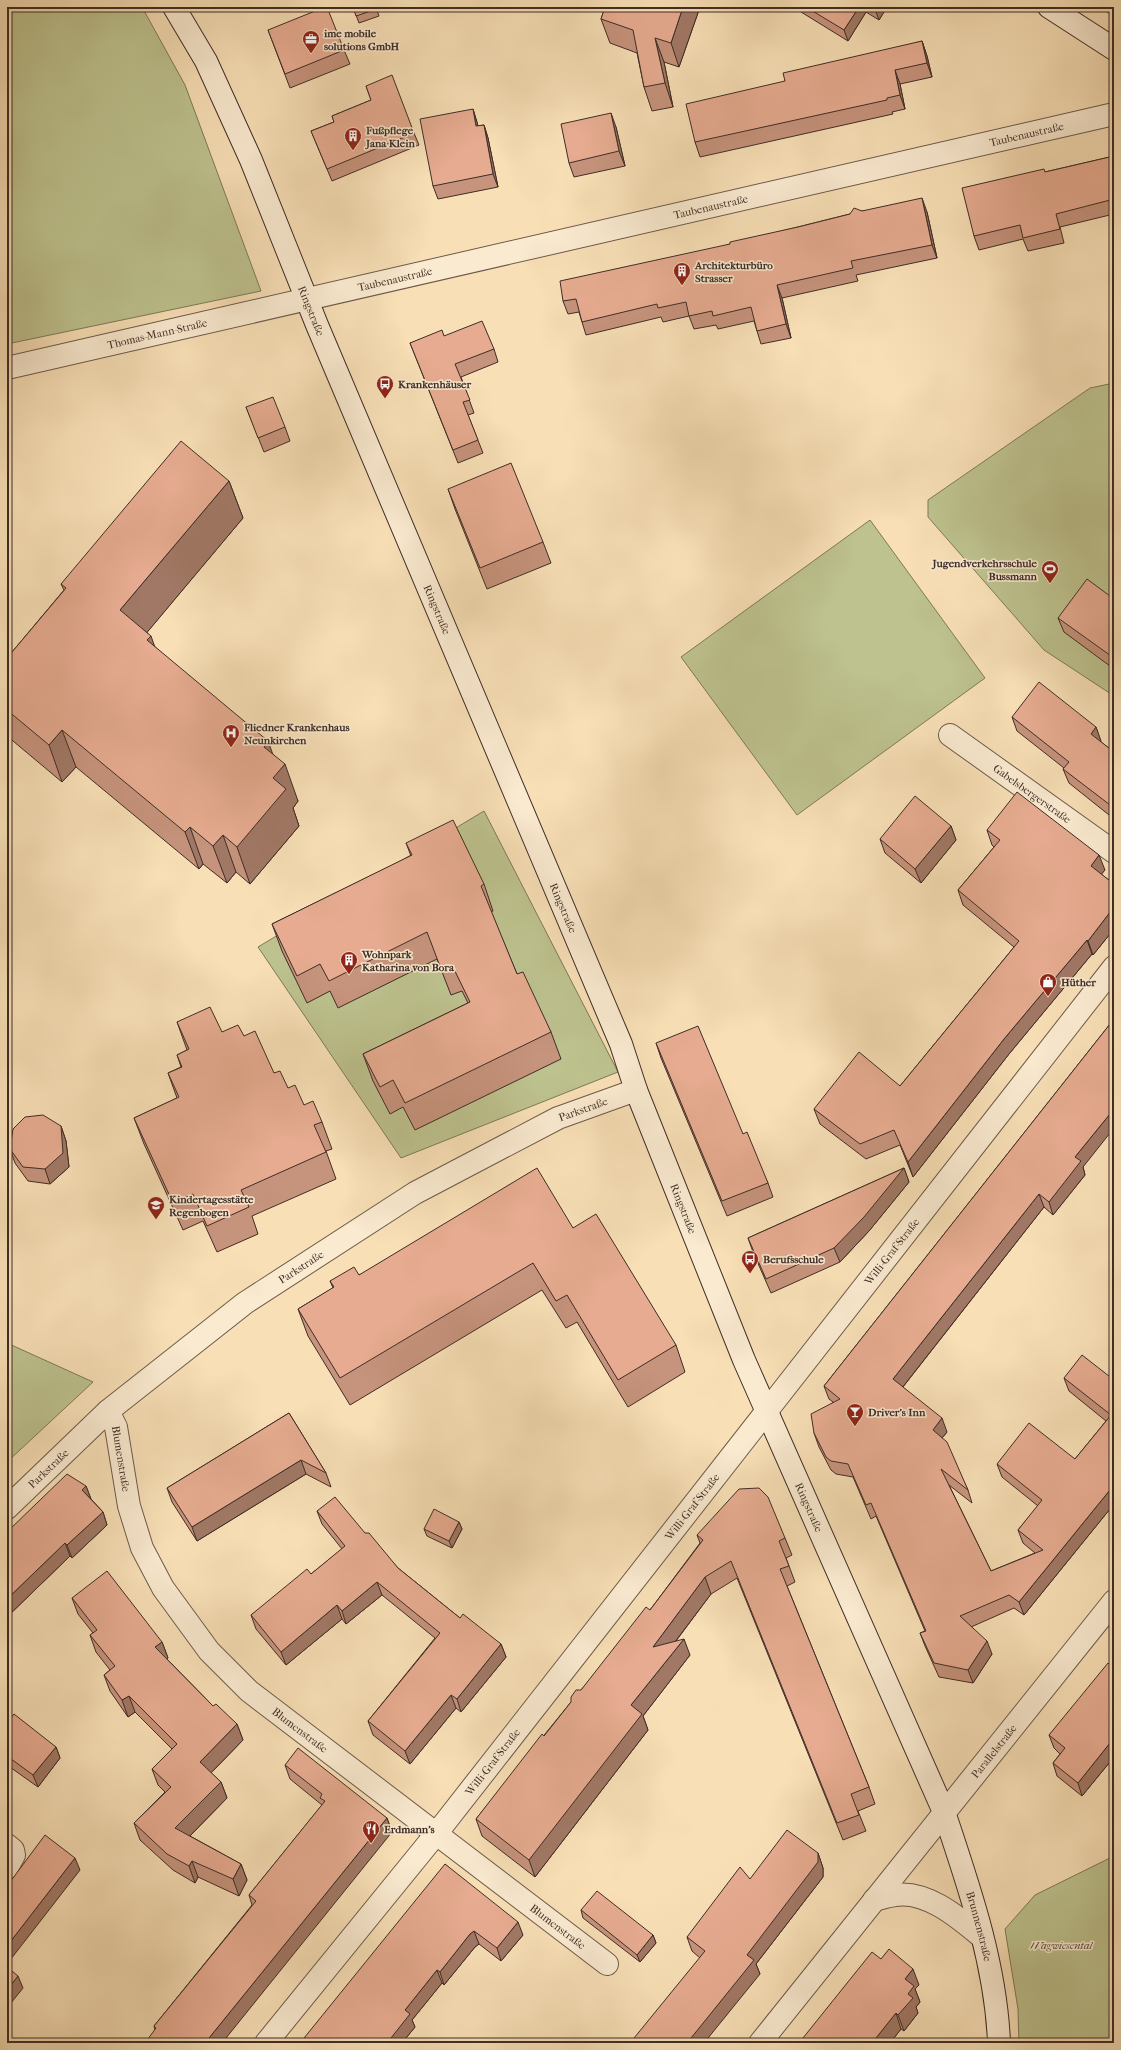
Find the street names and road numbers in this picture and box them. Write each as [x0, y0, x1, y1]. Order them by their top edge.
street label: Taubenaustraße [988, 120, 1066, 149]
street label: Taubenaustraße [672, 192, 750, 222]
street label: Taubenaustraße [357, 265, 434, 294]
street label: Ringstraße [295, 284, 327, 339]
street label: Thomas-Mann-Straße [106, 316, 209, 352]
street label: Ringstraße [421, 583, 453, 637]
street label: Gabelsbergerstraße [991, 762, 1074, 826]
street label: Ringstraße [547, 881, 579, 935]
street label: Parkstraße [557, 1095, 610, 1124]
street label: Ringstraße [667, 1182, 699, 1236]
street label: Willi-Graf-Straße [861, 1215, 922, 1288]
street label: Parkstraße [276, 1248, 327, 1287]
street label: Blumenstraße [109, 1425, 133, 1493]
street label: Parkstraße [26, 1446, 72, 1491]
street label: Willi-Graf-Straße [662, 1471, 723, 1544]
street label: Ringstraße [792, 1481, 826, 1535]
street label: Blumenstraße [269, 1705, 331, 1756]
street label: Parallelstraße [969, 1721, 1020, 1781]
street label: Willi-Graf-Straße [462, 1726, 523, 1799]
street label: Brunnenstraße [963, 1890, 994, 1963]
street label: Blumenstraße [527, 1902, 588, 1953]

